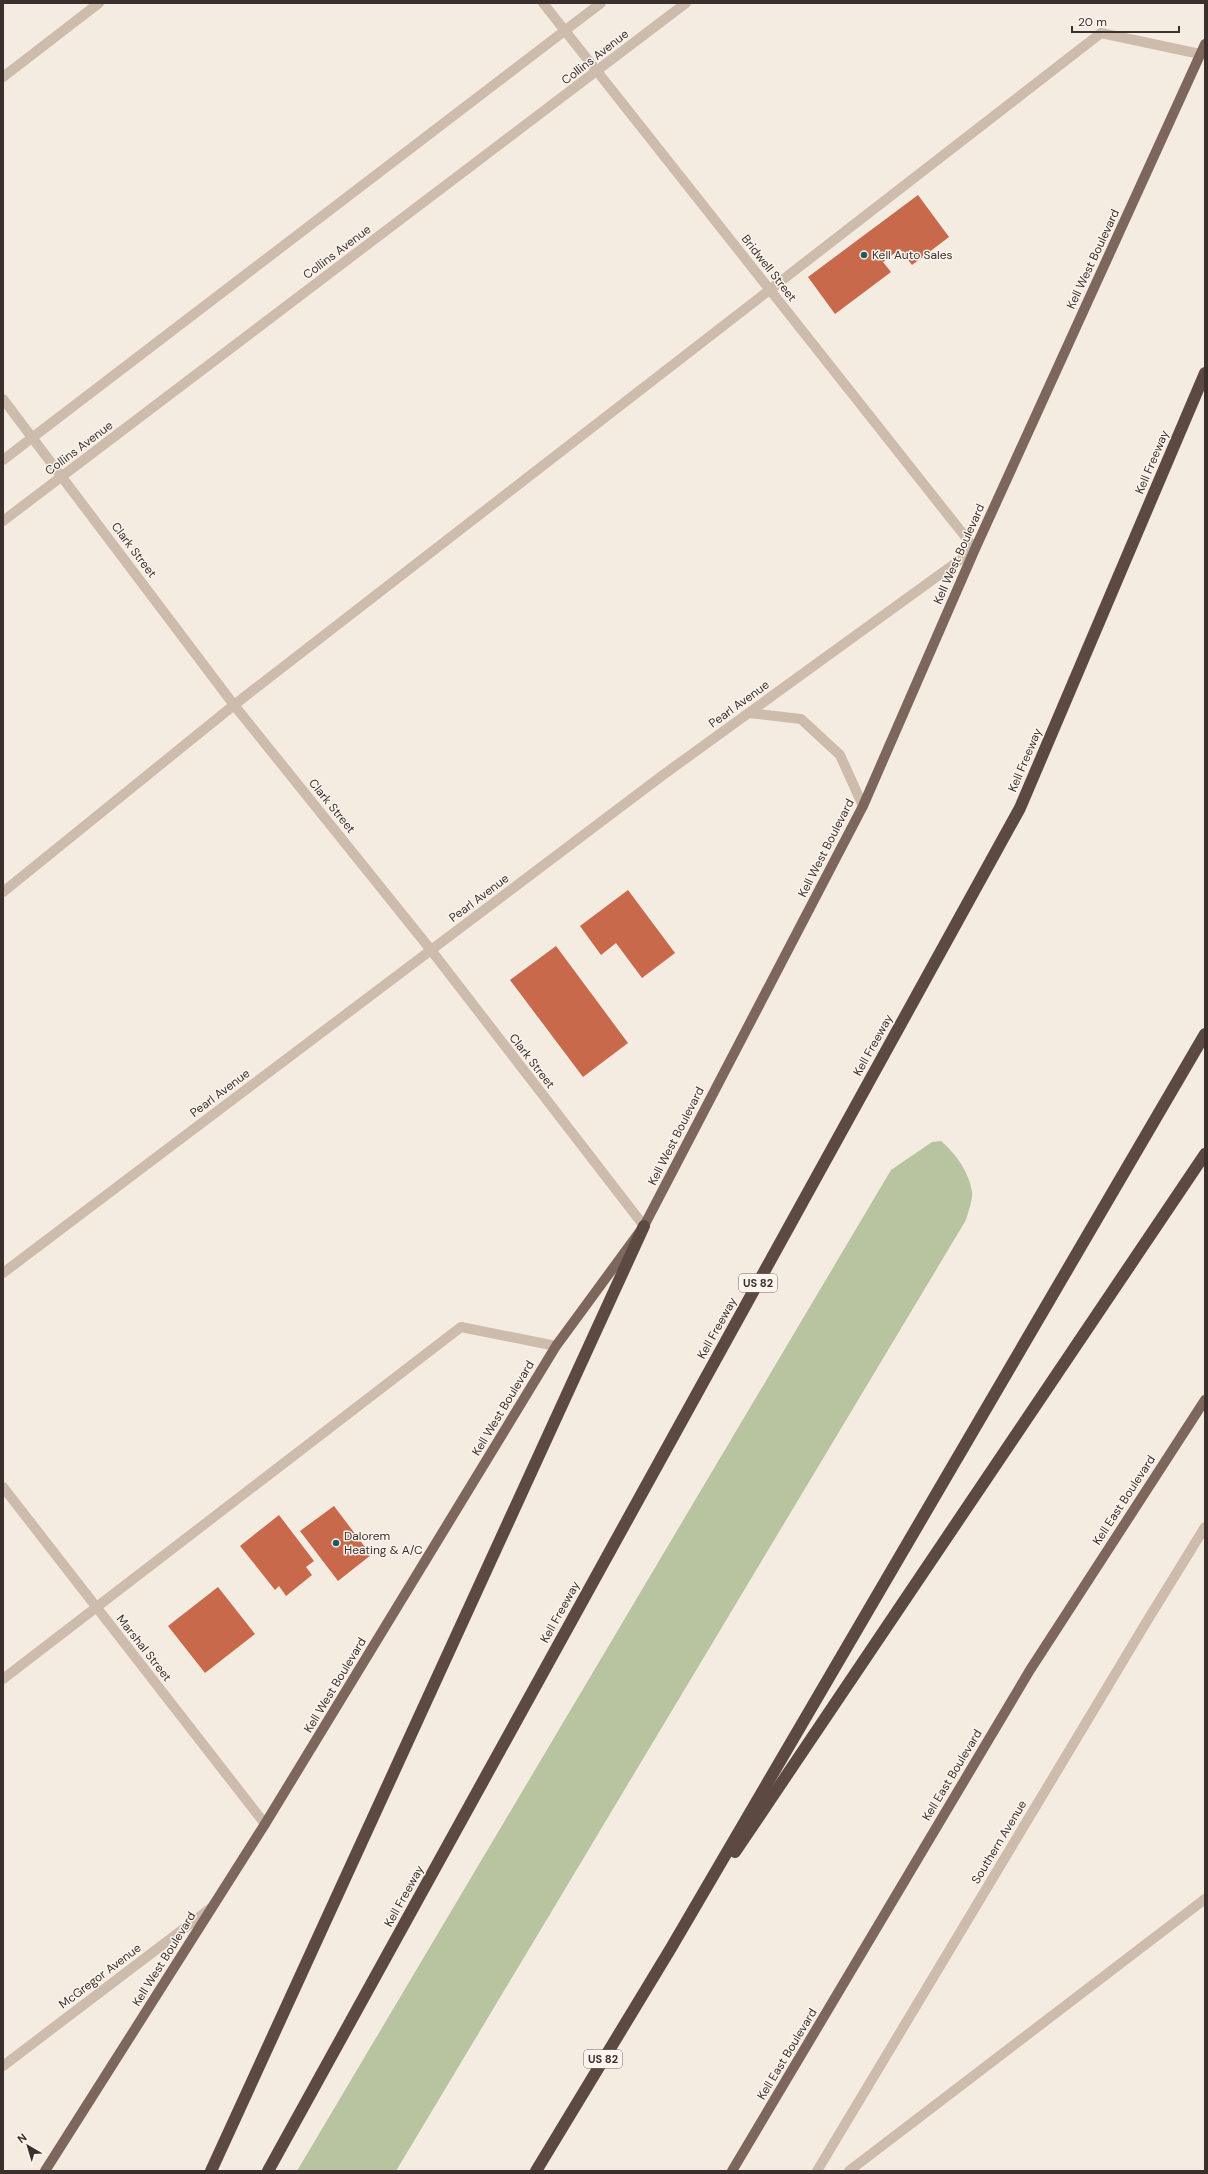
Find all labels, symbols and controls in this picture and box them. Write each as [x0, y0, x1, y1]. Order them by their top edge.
scale bar [1072, 8, 1179, 34]
text: 20 m [1078, 14, 1107, 30]
street label: Collins Avenue [558, 26, 632, 88]
street label: Kell West Boulevard [1063, 207, 1123, 311]
street label: Collins Avenue [300, 221, 374, 283]
street label: Bridwell Street [738, 231, 800, 305]
place label: Kell Auto Sales [872, 247, 953, 263]
marker: Kell Auto Sales [859, 250, 869, 260]
street label: Collins Avenue [42, 417, 116, 479]
street label: Kell Freeway [1131, 427, 1173, 496]
street label: Kell West Boulevard [930, 501, 988, 607]
street label: Clark Street [108, 519, 160, 581]
street label: Pearl Avenue [706, 677, 773, 731]
street label: Kell Freeway [1004, 725, 1046, 794]
street label: Clark Street [305, 776, 359, 837]
street label: Kell West Boulevard [794, 796, 858, 900]
street label: Pearl Avenue [446, 870, 512, 926]
street label: Kell Freeway [850, 1011, 897, 1079]
street label: Clark Street [506, 1030, 559, 1092]
street label: Pearl Avenue [187, 1065, 253, 1121]
street label: Kell West Boulevard [644, 1084, 708, 1188]
road number: US 82 [739, 1274, 777, 1292]
street label: Kell Freeway [694, 1294, 741, 1362]
street label: Kell West Boulevard [468, 1357, 538, 1459]
street label: Kell East Boulevard [1089, 1452, 1159, 1548]
place label: Dalorem Heating & A/C [344, 1528, 423, 1558]
marker: Dalorem Heating & A/C [331, 1538, 341, 1548]
street label: Kell Freeway [537, 1578, 584, 1646]
street label: Marshal Street [113, 1611, 175, 1685]
street label: Kell West Boulevard [300, 1634, 370, 1736]
street label: Kell East Boulevard [918, 1726, 986, 1824]
street label: Southern Avenue [968, 1797, 1030, 1887]
street label: Kell Freeway [381, 1862, 428, 1930]
street label: Kell West Boulevard [129, 1909, 199, 2009]
street label: McGregor Avenue [56, 1940, 145, 2012]
street label: Kell East Boulevard [753, 2005, 821, 2103]
road number: US 82 [584, 2050, 622, 2068]
north arrow [8, 2126, 48, 2166]
text: N [14, 2130, 29, 2146]

